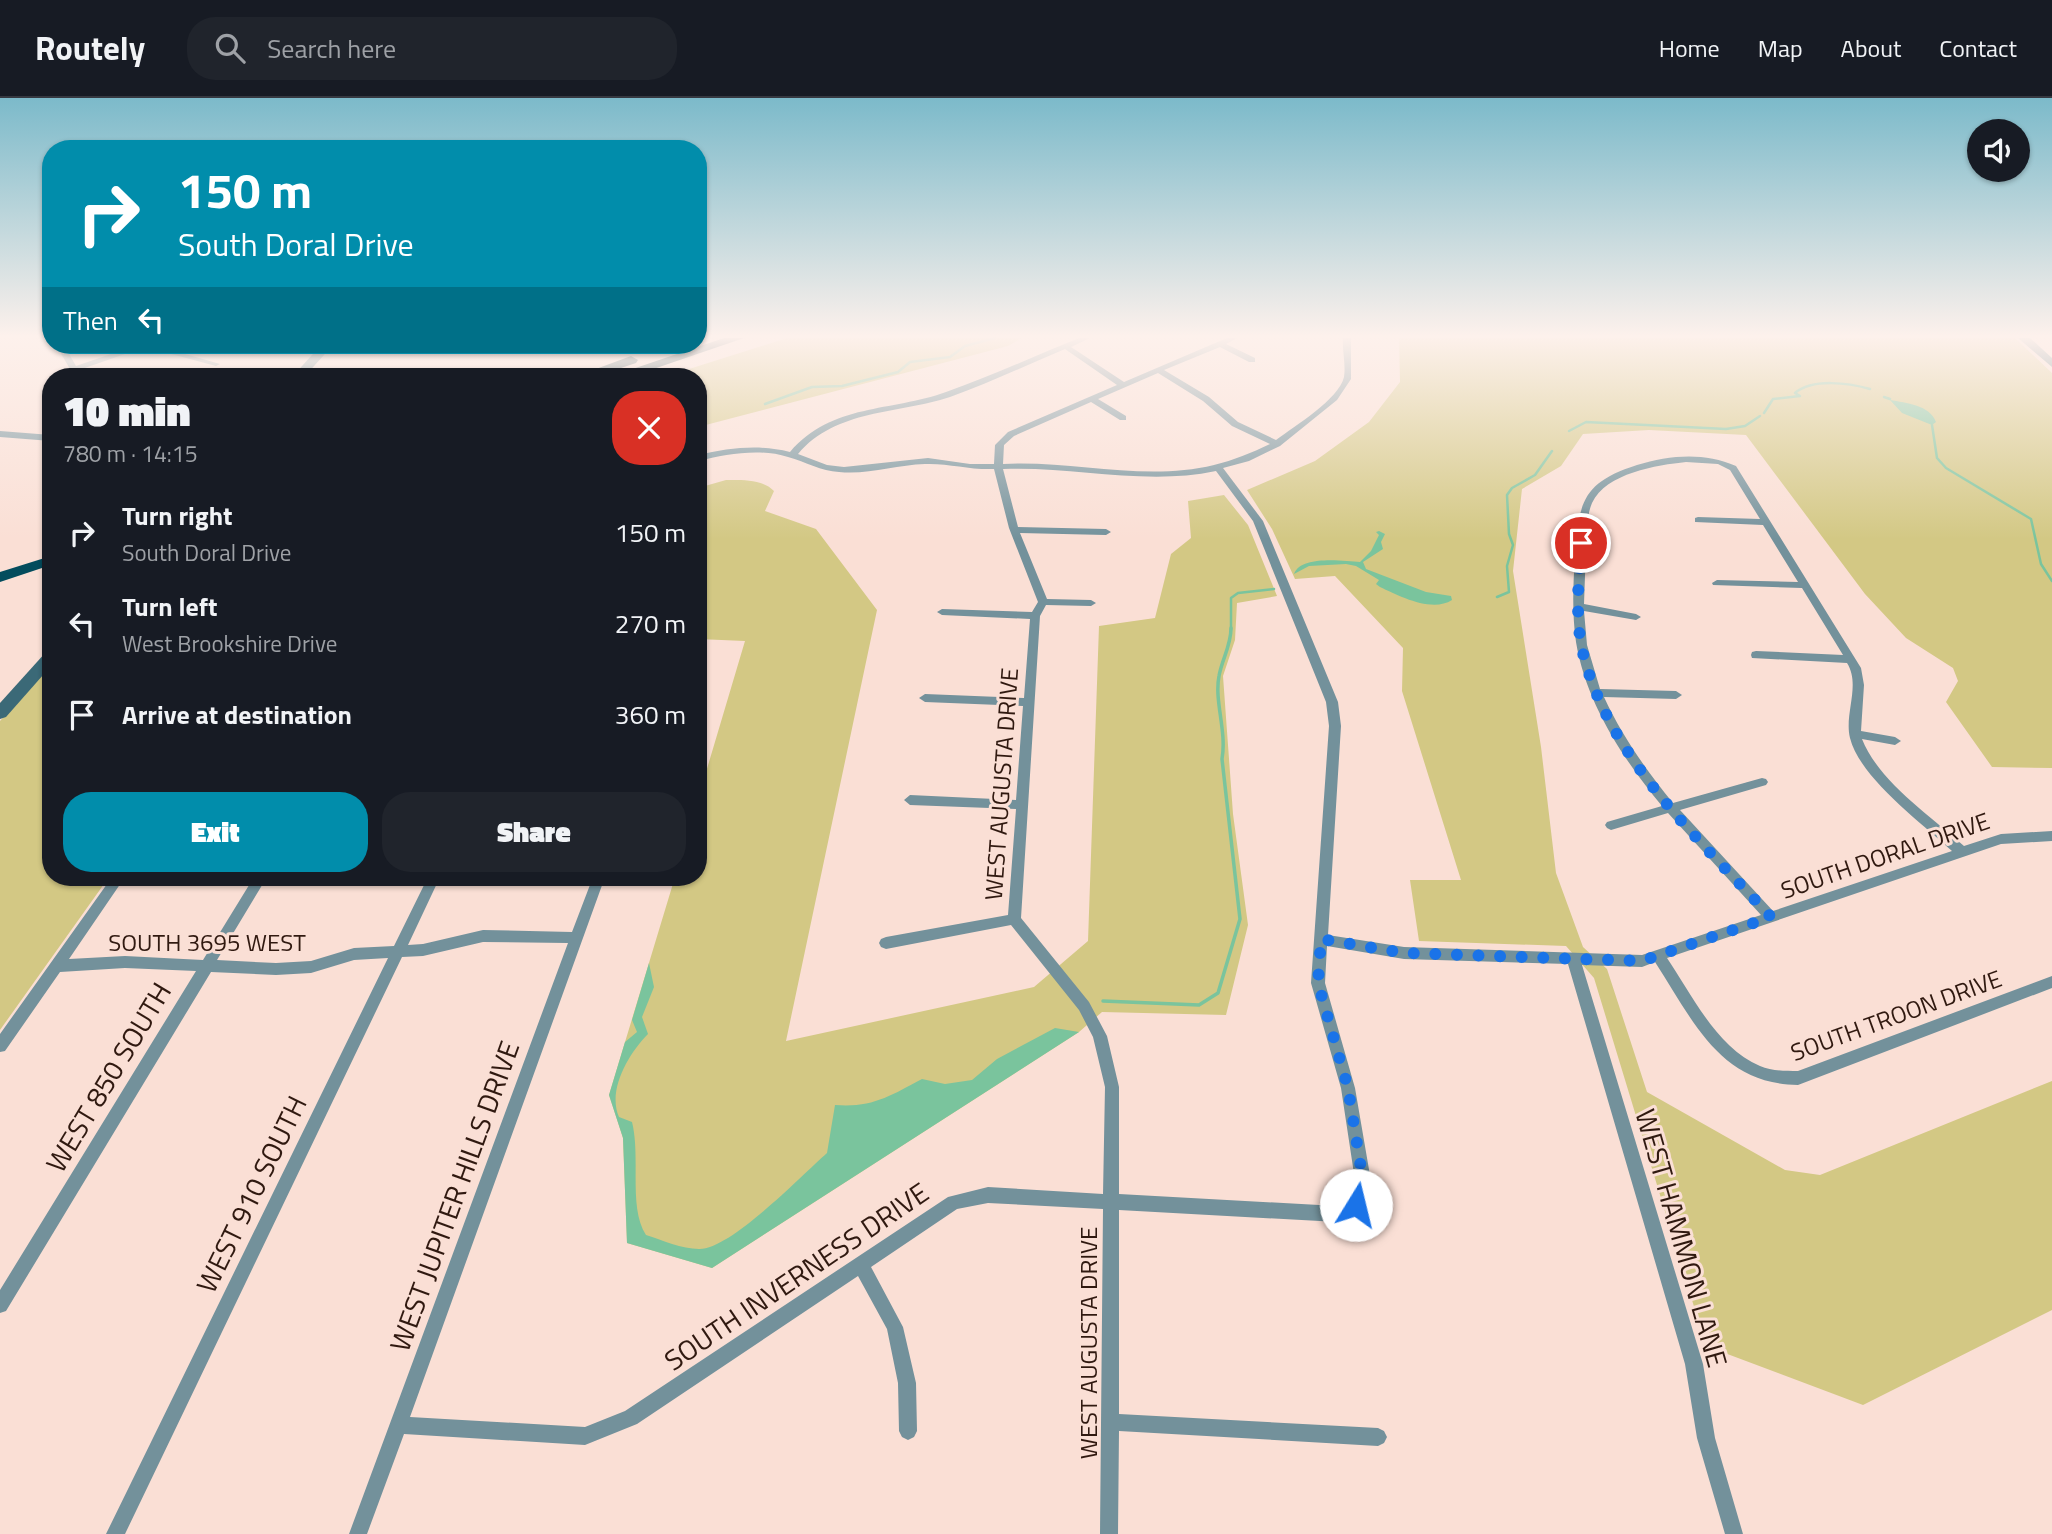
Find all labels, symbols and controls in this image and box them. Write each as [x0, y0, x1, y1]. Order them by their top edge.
search box [187, 17, 677, 80]
text: Routely [35, 23, 145, 73]
icon: search [211, 29, 249, 67]
text: Search here [267, 29, 396, 68]
text: Home [1659, 30, 1720, 66]
text: Map [1758, 30, 1803, 66]
text: About [1841, 30, 1901, 66]
text: Contact [1939, 30, 2017, 66]
map controls [1967, 119, 2030, 182]
button: sound [1967, 119, 2030, 182]
text: 150 m [178, 152, 312, 227]
icon: right [63, 168, 154, 259]
text: South Doral Drive [178, 220, 414, 268]
text: Then [63, 301, 118, 340]
icon: left [132, 301, 170, 339]
text: 10 min [63, 378, 190, 442]
button: close [612, 391, 686, 465]
text: 780 m · 14:15 [63, 436, 198, 471]
text: Turn right [122, 496, 233, 535]
text: 150 m [615, 513, 686, 552]
pin [1551, 513, 1611, 573]
icon: right [63, 514, 101, 552]
icon: arrive [1562, 524, 1600, 562]
text: South Doral Drive [122, 535, 291, 570]
text: Turn left [122, 587, 217, 626]
text: 270 m [615, 604, 686, 643]
icon: left [63, 605, 101, 643]
text: West Brookshire Drive [122, 626, 337, 661]
street label: WEST AUGUSTA DRIVE [975, 667, 1027, 901]
text: Arrive at destination [122, 695, 352, 734]
text: 360 m [615, 695, 686, 734]
icon: arrive [63, 696, 101, 734]
button: Exit [63, 792, 368, 872]
button: Share [382, 792, 686, 872]
street label: SOUTH DORAL DRIVE [1776, 802, 1994, 908]
street label: SOUTH 3695 WEST [108, 924, 306, 960]
street label: SOUTH TROON DRIVE [1785, 960, 2007, 1070]
street label: WEST 850 SOUTH [34, 974, 182, 1180]
street label: WEST JUPITER HILLS DRIVE [378, 1035, 530, 1357]
street label: WEST 910 SOUTH [185, 1088, 317, 1300]
street label: WEST HAMMON LANE [1625, 1104, 1739, 1372]
position arrow [1319, 1168, 1393, 1242]
street label: SOUTH INVERNESS DRIVE [655, 1171, 937, 1381]
street label: WEST AUGUSTA DRIVE [1070, 1227, 1106, 1459]

